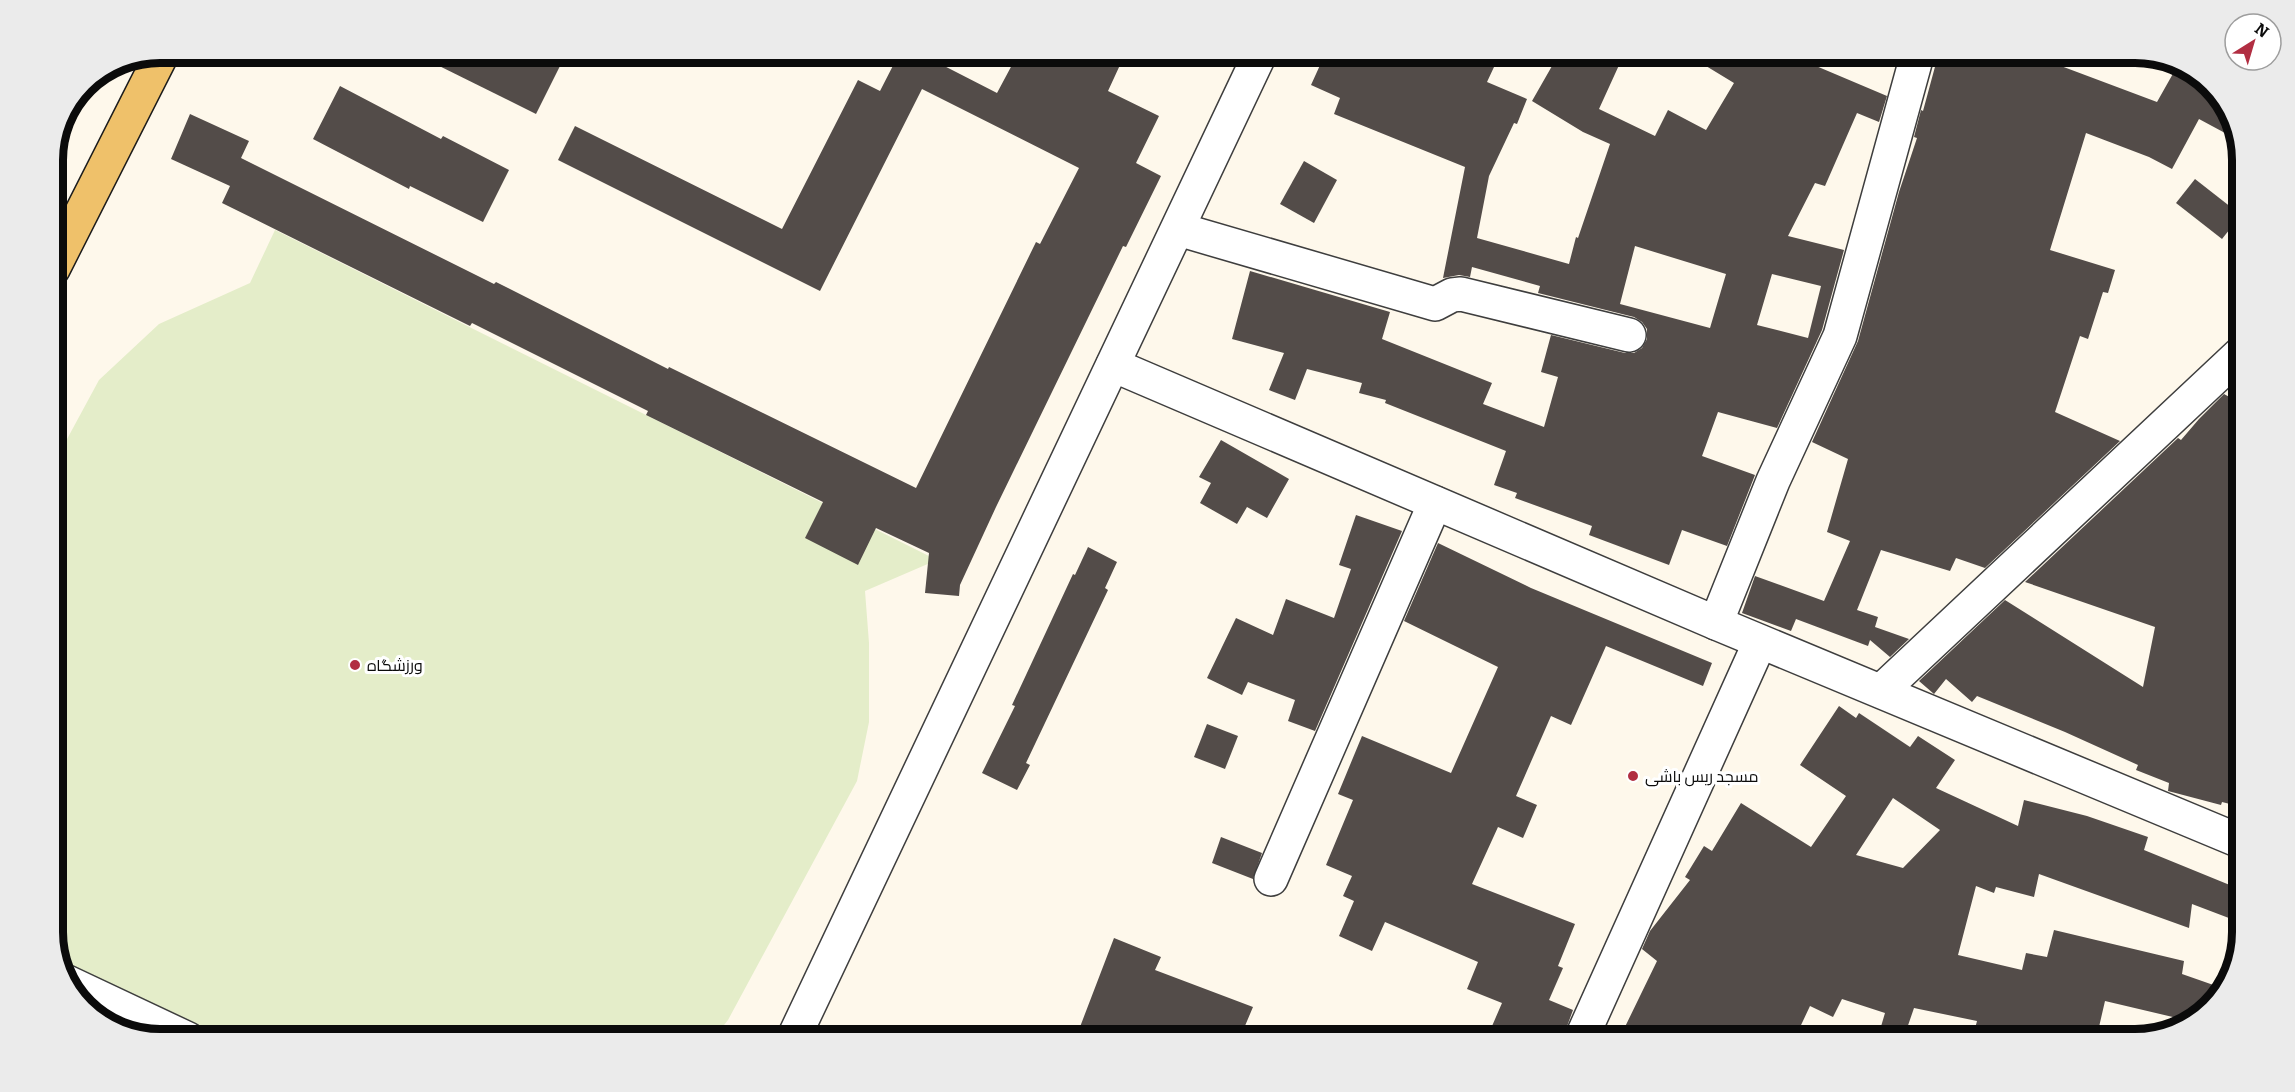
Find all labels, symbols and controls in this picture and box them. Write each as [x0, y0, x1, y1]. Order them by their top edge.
north arrow [2223, 12, 2283, 72]
text: N [2251, 19, 2272, 42]
place label: ورزشگاه [367, 656, 423, 675]
marker: ورزشگاه [348, 658, 362, 672]
place label: مسجد ریس باشی [1645, 767, 1758, 787]
marker: مسجد ریس باشی [1626, 769, 1640, 783]

